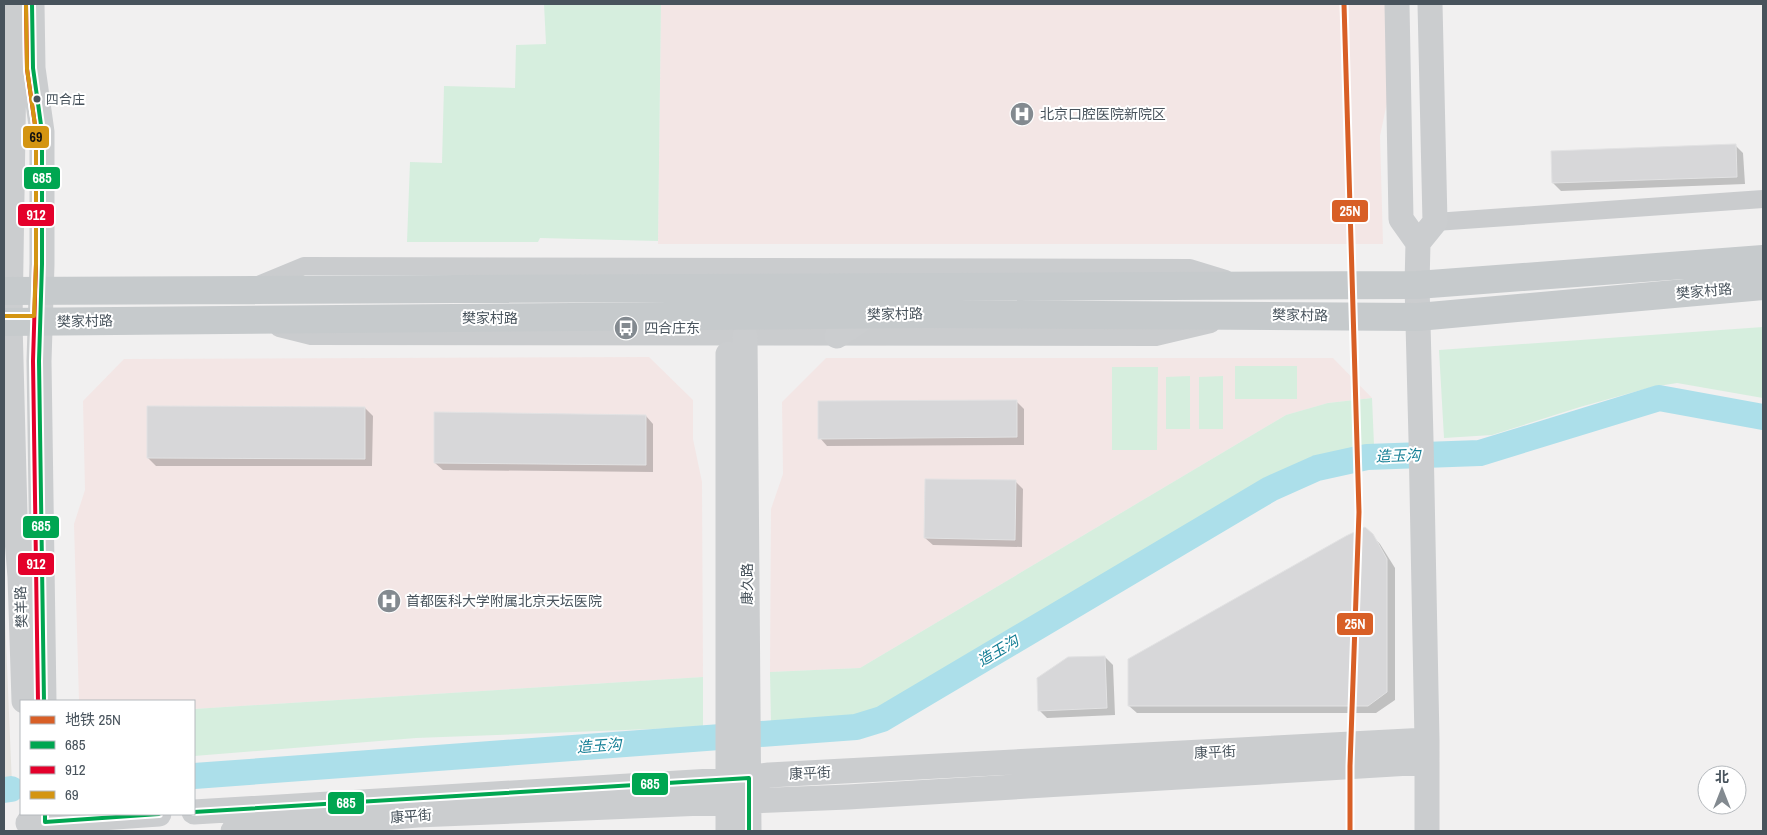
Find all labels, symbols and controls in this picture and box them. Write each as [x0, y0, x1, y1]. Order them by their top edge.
place label: 四合庄 [46, 91, 85, 108]
marker: 四合庄 [32, 94, 42, 104]
hospital icon: 北京口腔医院新院区 [1009, 101, 1035, 127]
place label: 北京口腔医院新院区 [1040, 105, 1166, 123]
line badge: 69 [22, 125, 50, 149]
text: 69 [30, 128, 42, 146]
line badge: 685 [23, 166, 61, 190]
text: 685 [32, 169, 52, 187]
line badge: 25N [1331, 199, 1369, 223]
text: 25N [1339, 202, 1361, 220]
line badge: 912 [17, 203, 55, 227]
text: 912 [26, 206, 46, 224]
street label: 樊家村路 [1675, 280, 1733, 302]
street label: 樊家村路 [867, 305, 923, 323]
street label: 樊家村路 [1272, 306, 1328, 324]
street label: 樊家村路 [462, 309, 518, 327]
street label: 樊家村路 [57, 312, 113, 330]
bus stop icon: 四合庄东 [613, 315, 639, 341]
place label: 四合庄东 [644, 319, 700, 337]
water label: 造玉沟 [1375, 444, 1423, 467]
line badge: 685 [22, 515, 60, 539]
text: 685 [31, 517, 51, 535]
line badge: 912 [17, 552, 55, 576]
text: 912 [26, 555, 46, 573]
street label: 康久路 [738, 563, 756, 605]
street label: 樊羊路 [11, 586, 31, 628]
hospital icon: 首都医科大学附属北京天坛医院 [376, 588, 402, 614]
place label: 首都医科大学附属北京天坛医院 [406, 592, 602, 610]
line badge: 25N [1336, 612, 1374, 636]
text: 25N [1344, 615, 1366, 633]
water label: 造玉沟 [973, 629, 1024, 671]
legend [20, 700, 195, 815]
text: 地铁 25N [65, 709, 121, 730]
water label: 造玉沟 [576, 733, 624, 758]
text: 685 [65, 734, 86, 755]
street label: 康平街 [1194, 742, 1236, 762]
text: 912 [65, 759, 86, 780]
street label: 康平街 [789, 763, 831, 783]
north arrow [1697, 765, 1747, 815]
text: 北 [1715, 768, 1729, 786]
line badge: 685 [631, 772, 669, 796]
text: 685 [640, 775, 660, 793]
text: 69 [65, 784, 79, 805]
line badge: 685 [327, 791, 365, 815]
text: 685 [336, 794, 356, 812]
street label: 康平街 [389, 806, 433, 826]

